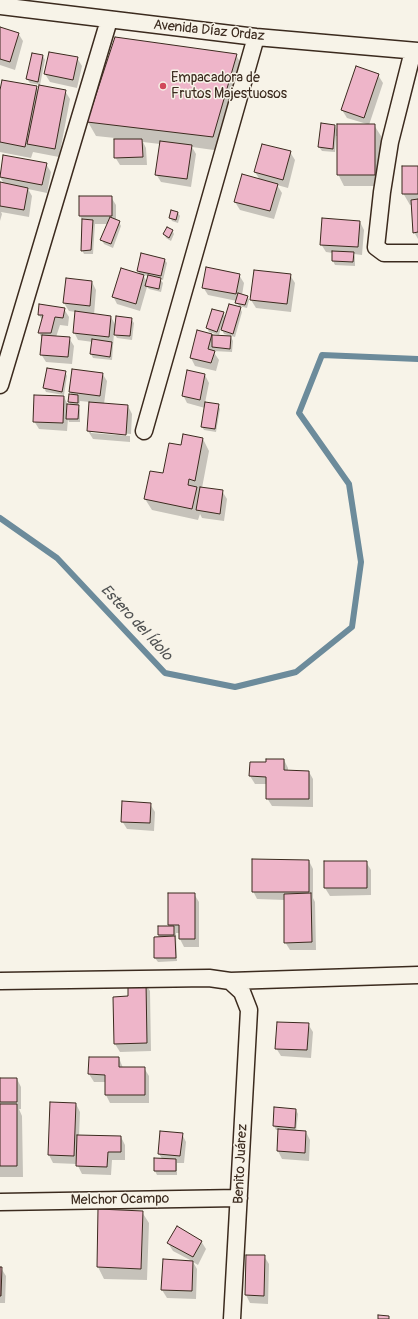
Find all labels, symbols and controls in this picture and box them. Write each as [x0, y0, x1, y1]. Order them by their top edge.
street label: Avenida Díaz Ordaz [153, 17, 265, 45]
place label: Empacadora de Frutos Majestuosos [171, 70, 287, 102]
marker: Empacadora de Frutos Majestuosos [158, 81, 168, 91]
water label: Estero del Ídolo [96, 581, 176, 665]
street label: Benito Juárez [231, 1123, 251, 1205]
street label: Melchor Ocampo [71, 1191, 169, 1209]

